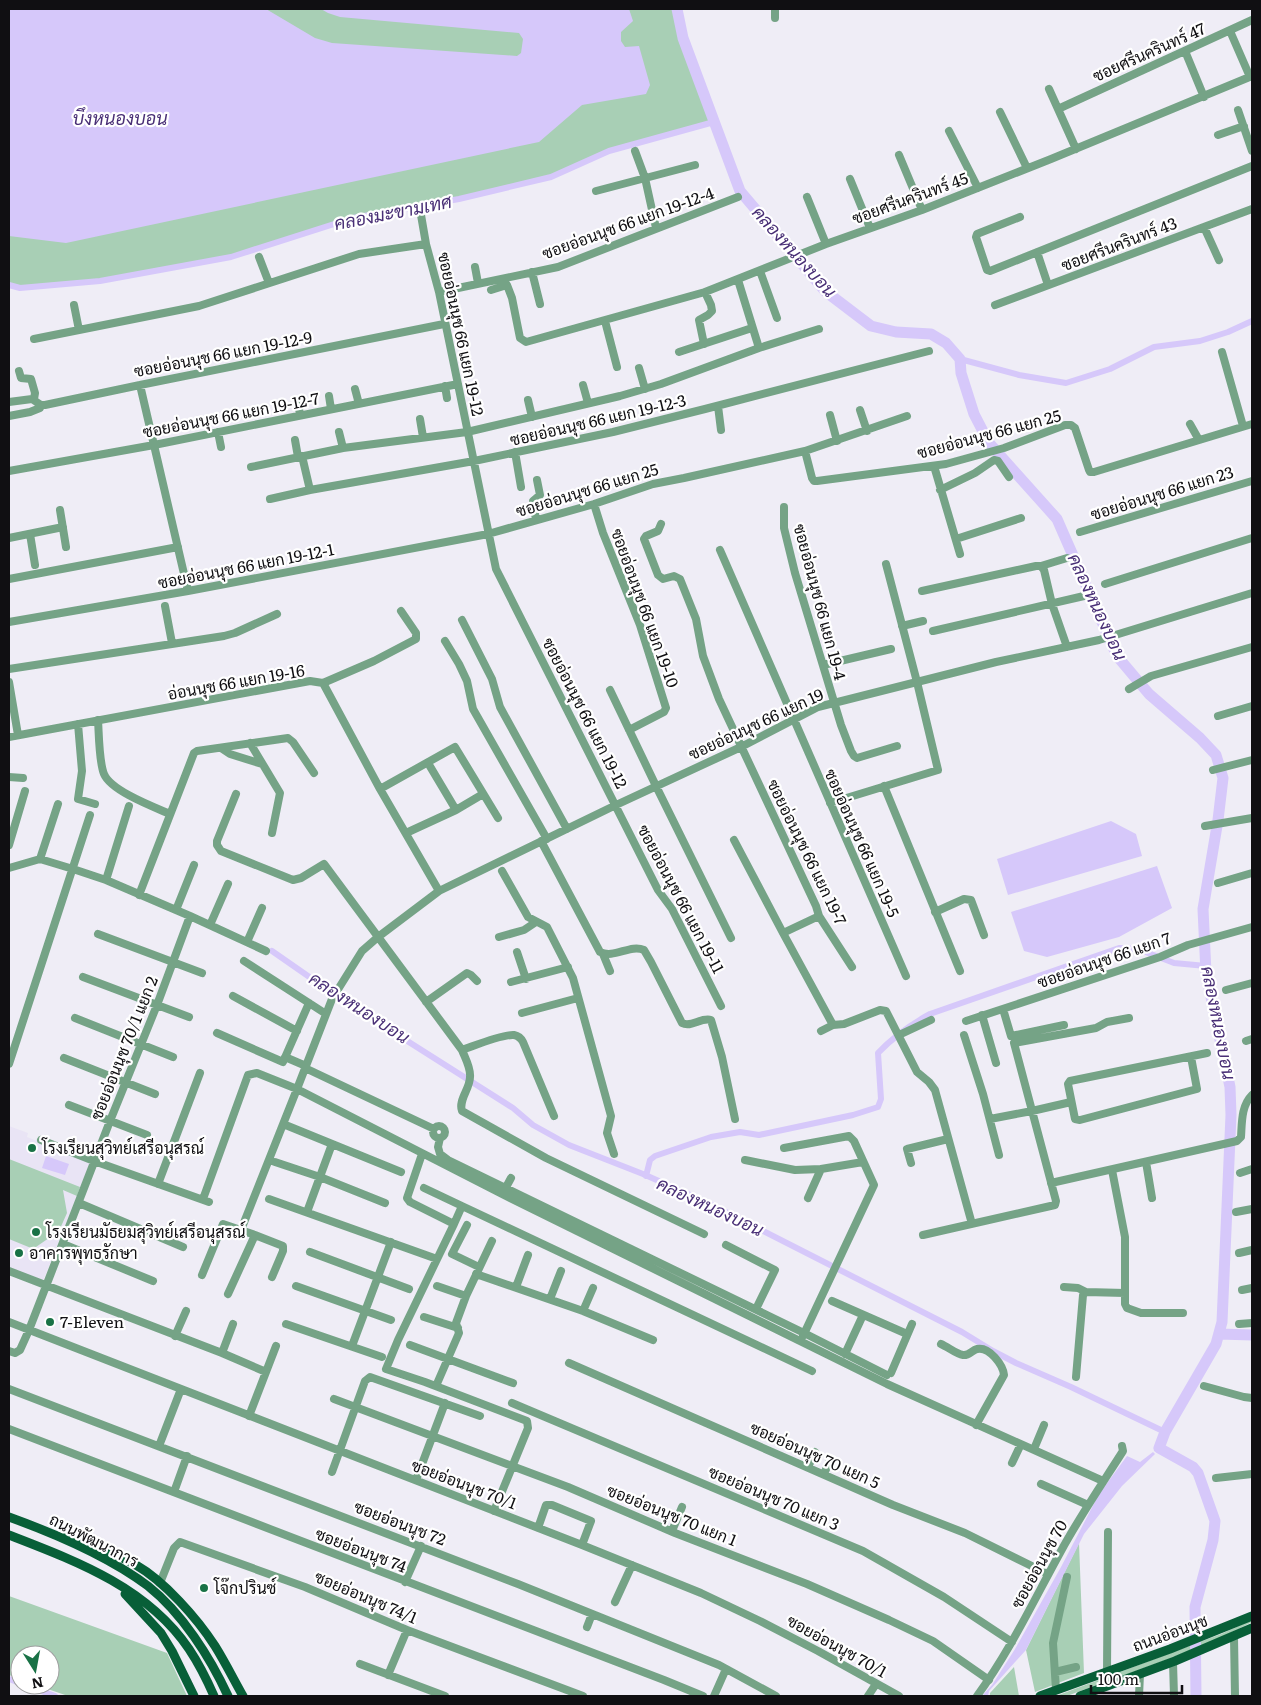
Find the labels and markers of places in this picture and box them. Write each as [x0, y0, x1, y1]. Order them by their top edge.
place label: โรงเรียนสุวิทย์เสรีอนุสรณ์ [41, 1135, 204, 1160]
marker: โรงเรียนสุวิทย์เสรีอนุสรณ์ [26, 1142, 38, 1154]
place label: โรงเรียนมัธยมสุวิทย์เสรีอนุสรณ์ [45, 1219, 246, 1244]
marker: โรงเรียนมัธยมสุวิทย์เสรีอนุสรณ์ [30, 1226, 42, 1238]
place label: อาคารพุทธรักษา [29, 1240, 138, 1265]
marker: อาคารพุทธรักษา [13, 1247, 25, 1259]
place label: 7-Eleven [60, 1309, 124, 1333]
marker: 7-Eleven [44, 1316, 56, 1328]
place label: โจ๊กปรินซ์ [213, 1575, 277, 1599]
marker: โจ๊กปรินซ์ [198, 1582, 210, 1594]

